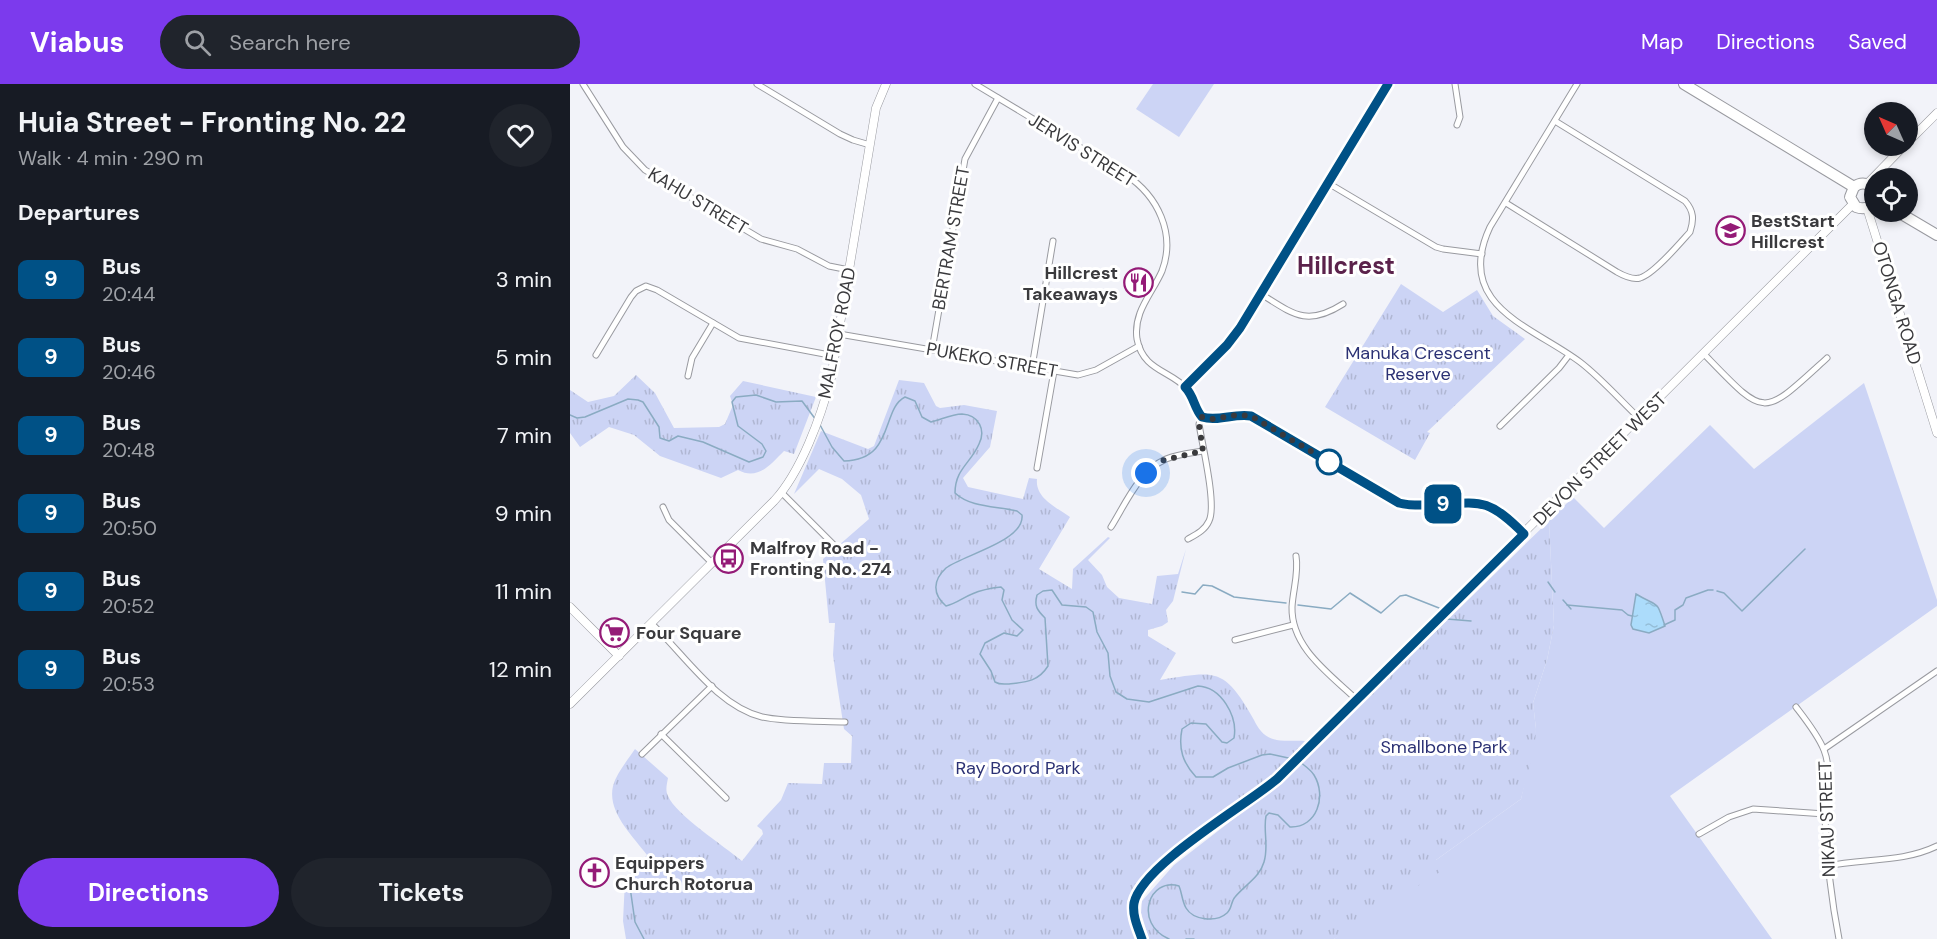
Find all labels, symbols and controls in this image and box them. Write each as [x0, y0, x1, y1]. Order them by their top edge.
search box [160, 15, 580, 69]
text: Viabus [30, 24, 124, 61]
icon: search [181, 26, 214, 59]
text: Search here [229, 28, 351, 57]
text: Map [1641, 28, 1683, 56]
text: Directions [1716, 28, 1815, 56]
text: Saved [1848, 28, 1907, 56]
north arrow [1864, 102, 1918, 156]
map controls [1864, 102, 1918, 222]
text: Huia Street - Fronting No. 22 [18, 104, 406, 141]
button: heart [489, 104, 552, 167]
street label: JERVIS STREET [1024, 107, 1140, 193]
text: Walk · 4 min · 290 m [18, 145, 203, 171]
street label: KAHU STREET [644, 162, 752, 240]
street label: BERTRAM STREET [927, 164, 975, 312]
button: locate [1864, 168, 1918, 222]
text: Departures [18, 198, 140, 227]
place label: BestStart Hillcrest [1751, 209, 1835, 254]
school or university icon: BestStart Hillcrest [1714, 215, 1746, 247]
street label: OTONGA ROAD [1867, 238, 1927, 368]
district label: Hillcrest [1297, 250, 1395, 281]
text: Bus [102, 252, 141, 281]
place label: Hillcrest Takeaways [1023, 261, 1118, 306]
text: 9 [44, 265, 58, 293]
text: 3 min [496, 265, 552, 294]
street label: MALFROY ROAD [813, 265, 861, 401]
restaurant icon: Hillcrest Takeaways [1123, 267, 1155, 299]
text: 20:44 [102, 281, 155, 307]
text: Bus [102, 330, 141, 359]
street label: PUKEKO STREET [925, 337, 1059, 383]
park label: Manuka Crescent Reserve [1345, 341, 1491, 386]
text: 9 [44, 343, 58, 371]
text: 5 min [495, 343, 552, 372]
text: 20:46 [102, 359, 156, 385]
street label: DEVON STREET WEST [1528, 387, 1672, 531]
text: Bus [102, 408, 141, 437]
text: 9 [44, 421, 58, 449]
text: 7 min [497, 421, 552, 450]
text: 20:48 [102, 437, 155, 463]
unlabelled marker [1316, 449, 1342, 475]
your location [1131, 458, 1161, 488]
line badge: 9 [1424, 484, 1462, 524]
text: Bus [102, 486, 141, 515]
text: 9 [1436, 490, 1450, 518]
text: 9 [44, 499, 58, 527]
text: 9 min [495, 499, 552, 528]
text: 20:50 [102, 515, 157, 541]
place label: Malfroy Road - Fronting No. 274 [750, 536, 892, 581]
bus stop icon: Malfroy Road - Fronting No. 274 [713, 542, 745, 574]
text: Bus [102, 564, 141, 593]
text: 9 [44, 577, 58, 605]
text: 11 min [495, 577, 552, 606]
text: 20:52 [102, 593, 154, 619]
supermarket icon: Four Square [599, 617, 631, 649]
place label: Four Square [636, 621, 742, 645]
text: Bus [102, 642, 141, 671]
text: 9 [44, 655, 58, 683]
text: 12 min [489, 655, 552, 684]
text: 20:53 [102, 671, 155, 697]
park label: Smallbone Park [1380, 735, 1508, 759]
park label: Ray Boord Park [956, 756, 1080, 780]
street label: NIKAU STREET [1813, 760, 1841, 878]
place label: Equippers Church Rotorua [615, 851, 753, 896]
church icon: Equippers Church Rotorua [578, 857, 610, 889]
button: Directions [18, 858, 279, 927]
button: Tickets [291, 858, 552, 927]

